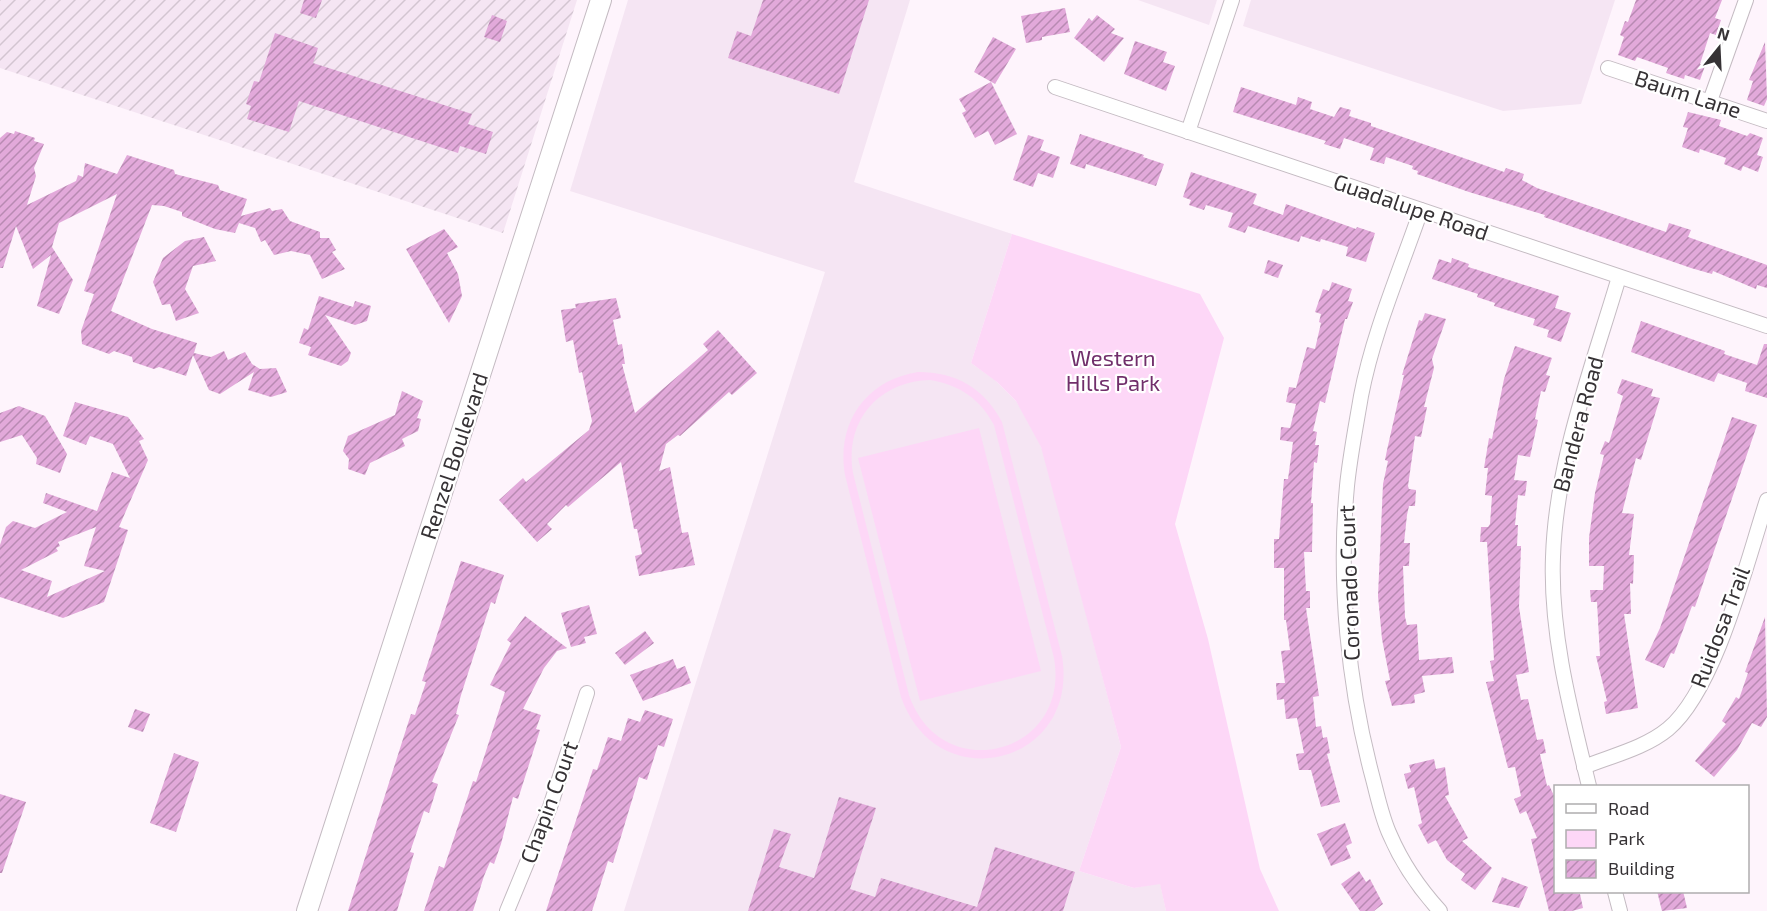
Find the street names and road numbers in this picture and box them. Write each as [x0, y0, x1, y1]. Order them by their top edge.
street label: Baum Lane [1632, 64, 1745, 122]
street label: Guadalupe Road [1330, 167, 1492, 245]
street label: Bandera Road [1546, 353, 1608, 494]
street label: Renzel Boulevard [414, 369, 492, 542]
street label: Coronado Court [1332, 505, 1364, 661]
street label: Ruidosa Trail [1684, 562, 1754, 691]
street label: Chapin Court [514, 737, 582, 866]

